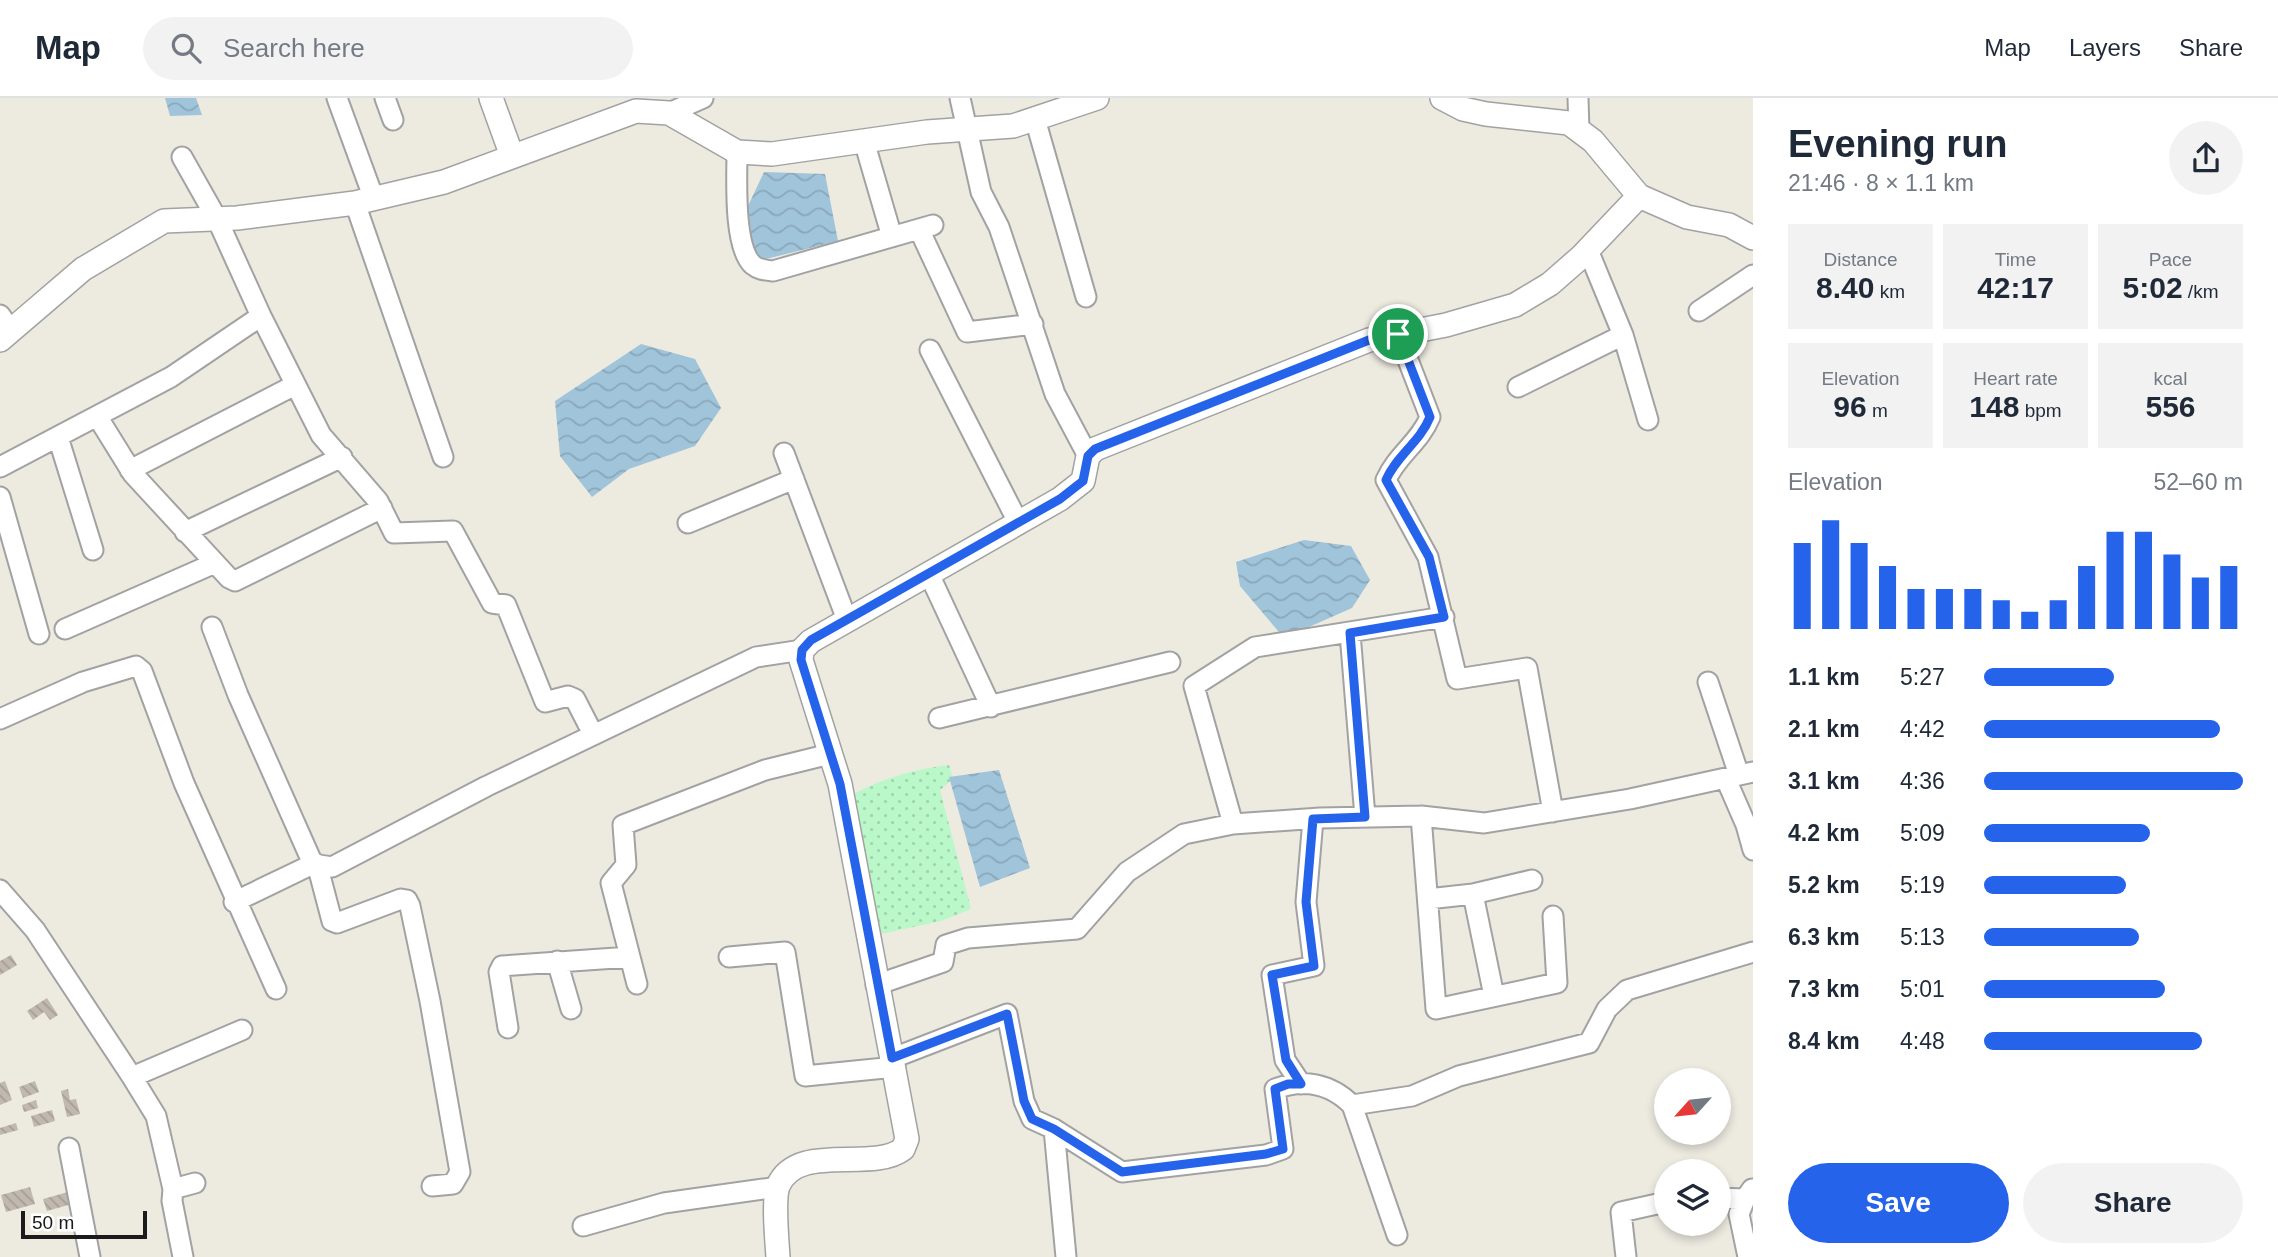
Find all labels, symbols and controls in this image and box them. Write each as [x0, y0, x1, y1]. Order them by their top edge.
search box [143, 17, 633, 80]
text: Map [35, 29, 101, 66]
icon: search [167, 29, 205, 67]
text: Search here [223, 33, 365, 63]
text: Map [1984, 34, 2031, 61]
text: Layers [2069, 34, 2141, 61]
text: Share [2179, 34, 2243, 61]
button: share [2169, 121, 2243, 195]
text: Evening run [1788, 123, 2008, 165]
text: 21:46 · 8 × 1.1 km [1788, 170, 1974, 196]
text: Distance [1824, 249, 1897, 270]
text: Time [1995, 249, 2036, 270]
text: Pace [2149, 249, 2192, 270]
text: 8.40 [1816, 271, 1874, 304]
text: 42:17 [1977, 271, 2054, 304]
text: 5:02 [2123, 271, 2183, 304]
text: km [1874, 281, 1905, 302]
text: /km [2183, 281, 2218, 302]
pin [1368, 304, 1428, 364]
icon: arrive [1379, 315, 1417, 353]
text: Elevation [1821, 368, 1900, 389]
text: Heart rate [1973, 368, 2058, 389]
text: kcal [2154, 368, 2187, 389]
text: 96 [1833, 390, 1867, 423]
text: 148 [1969, 390, 2019, 423]
text: 556 [2145, 390, 2196, 423]
text: m [1867, 400, 1888, 421]
text: bpm [2019, 400, 2062, 421]
text: Elevation [1788, 469, 1883, 495]
text: 52–60 m [2153, 469, 2243, 495]
text: 1.1 km [1788, 664, 1860, 690]
text: 5:27 [1900, 664, 1945, 690]
text: 2.1 km [1788, 716, 1860, 742]
text: 4:42 [1900, 716, 1945, 742]
text: 3.1 km [1788, 768, 1860, 794]
text: 4:36 [1900, 768, 1945, 794]
text: 4.2 km [1788, 820, 1860, 846]
text: 5:09 [1900, 820, 1945, 846]
text: 5.2 km [1788, 872, 1860, 898]
text: 5:19 [1900, 872, 1945, 898]
text: 6.3 km [1788, 924, 1860, 950]
text: 5:13 [1900, 924, 1945, 950]
text: 7.3 km [1788, 976, 1860, 1002]
text: 5:01 [1900, 976, 1945, 1002]
text: 8.4 km [1788, 1028, 1860, 1054]
text: 4:48 [1900, 1028, 1945, 1054]
north arrow [1654, 1068, 1731, 1144]
map controls [1654, 1068, 1731, 1236]
button: layers [1654, 1159, 1731, 1236]
button: Save [1788, 1163, 2009, 1243]
button: Share [2023, 1163, 2243, 1243]
scale bar [21, 1208, 147, 1240]
text: 50 m [32, 1212, 74, 1233]

